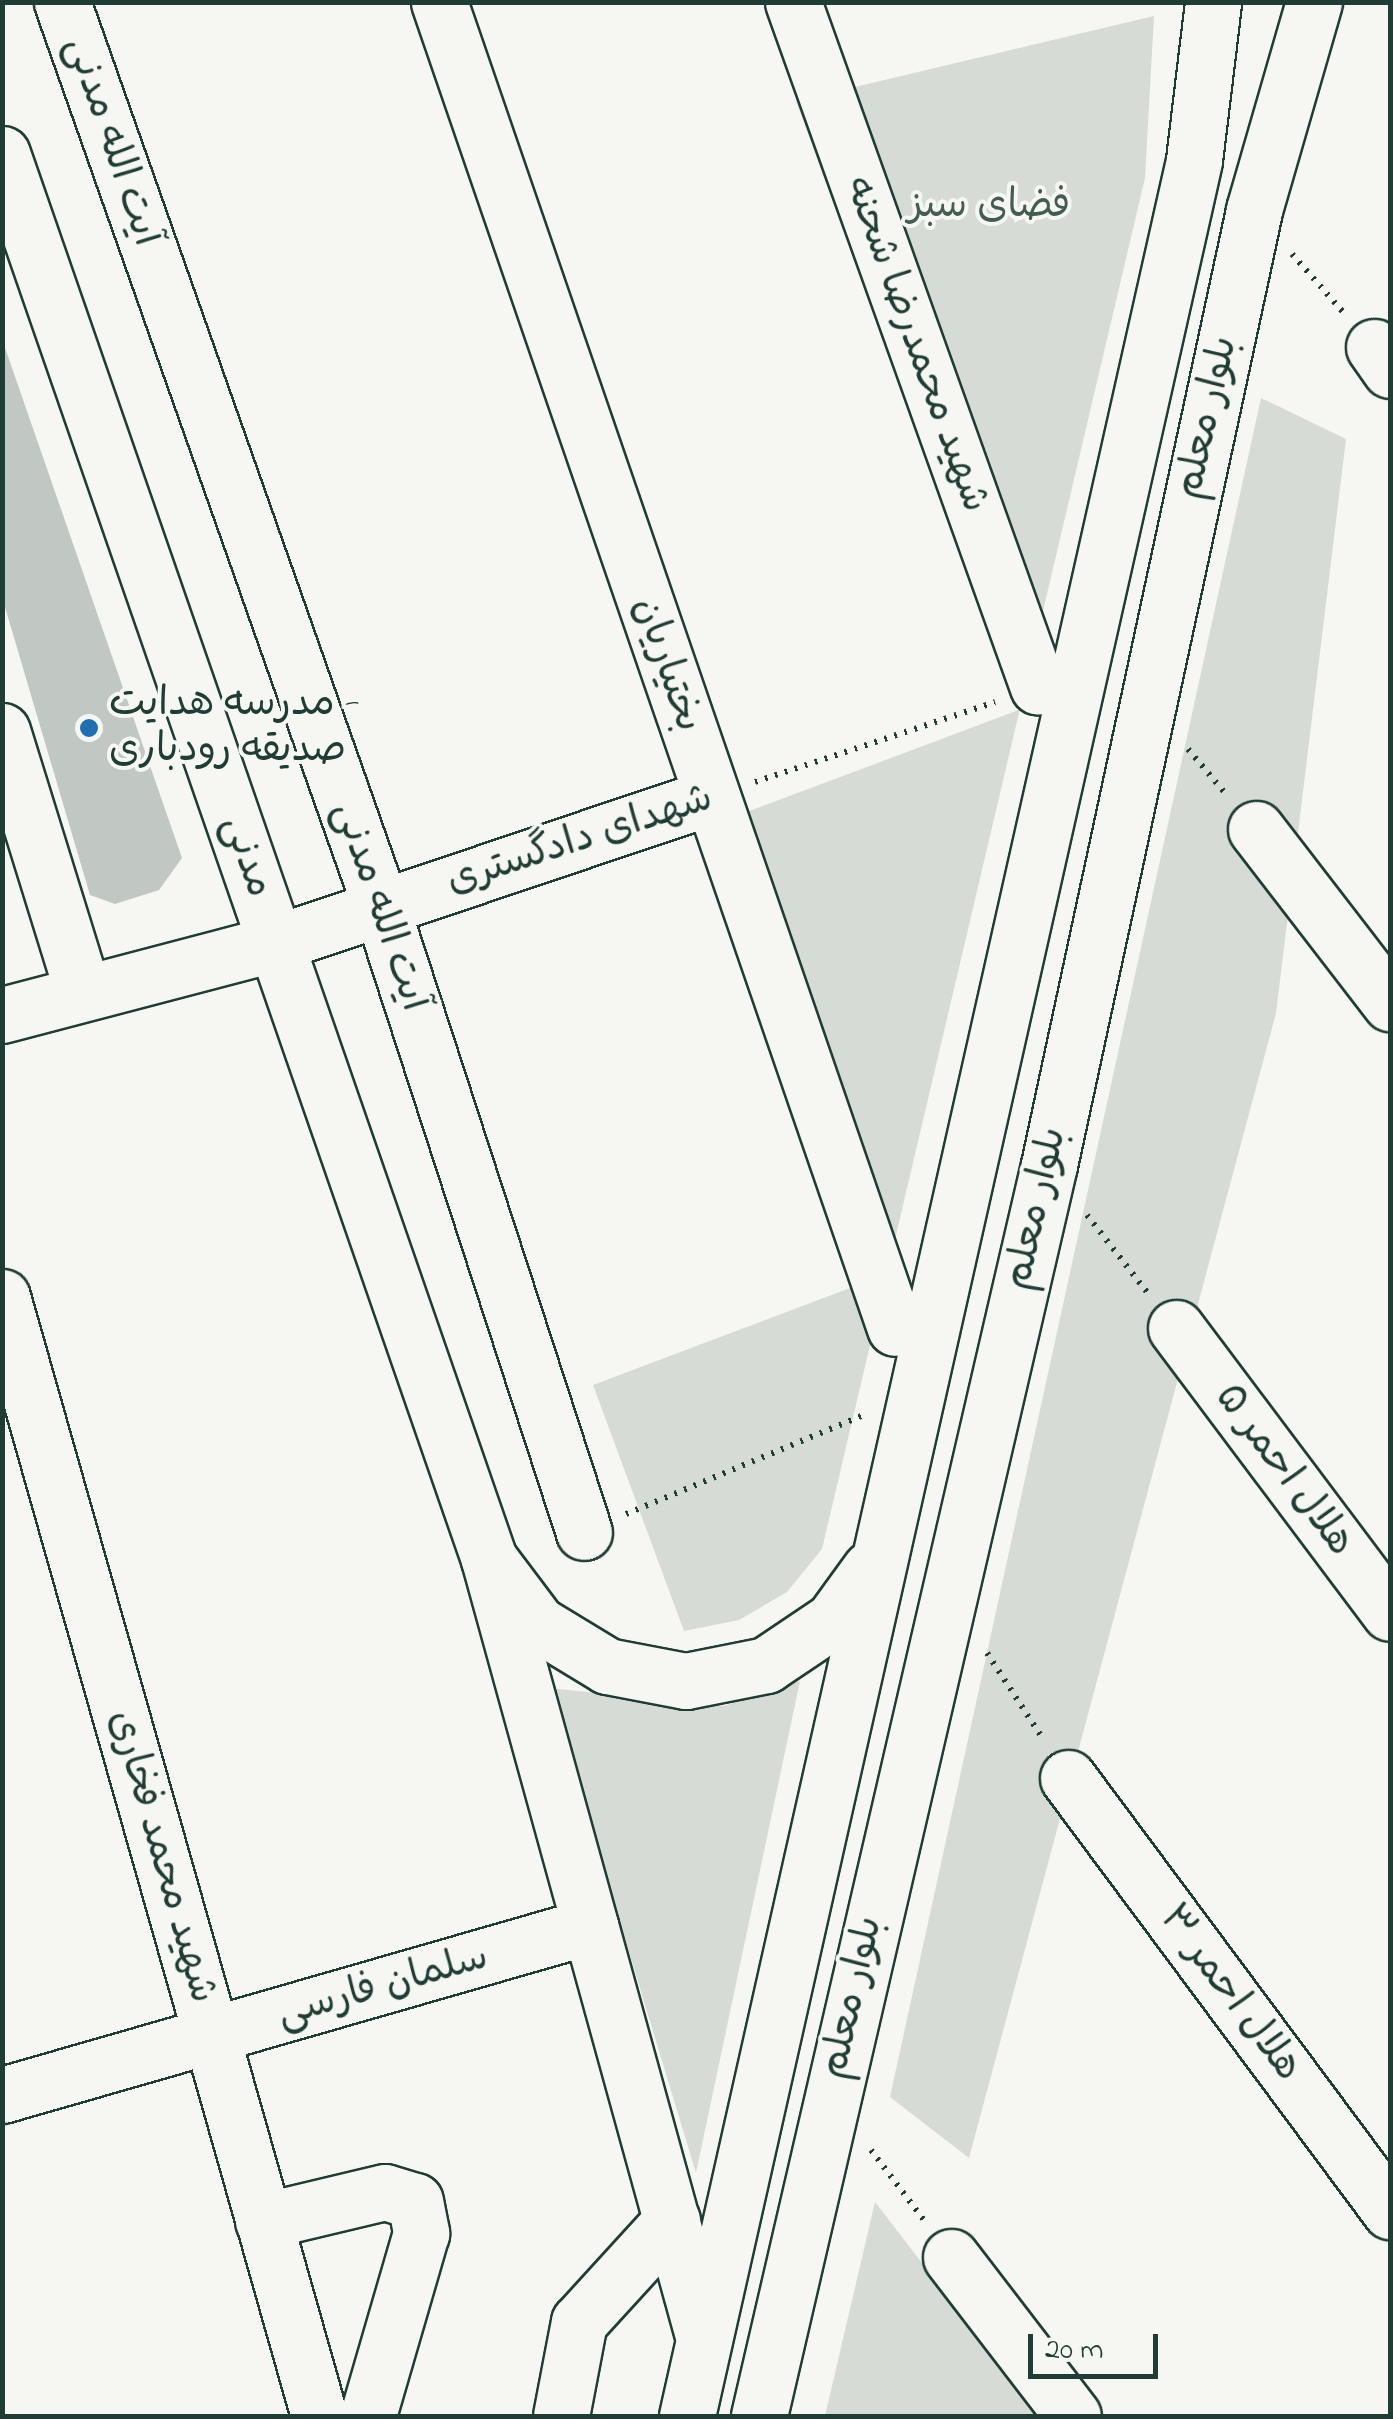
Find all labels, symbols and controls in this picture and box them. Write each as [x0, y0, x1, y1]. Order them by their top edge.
street label: آیت الله مدنی [53, 31, 169, 253]
street label: شهید محمدرضا شحنه [832, 171, 998, 519]
park label: فضای سبز [908, 183, 1070, 231]
street label: بلوار معلم [1166, 332, 1250, 504]
street label: بختیاریان [621, 591, 711, 739]
place label: مدرسه هدایت - صدیقه رودباری [109, 681, 360, 775]
marker: مدرسه هدایت - صدیقه رودباری [78, 717, 100, 739]
street label: شهدای دادگستری [441, 775, 719, 907]
street label: آیت الله مدنی [321, 796, 437, 1018]
street label: مدنی [210, 810, 282, 904]
street label: بلوار معلم [995, 1123, 1079, 1295]
street label: هلال احمر ۵ [1203, 1375, 1363, 1567]
street label: شهید محمد فخاری [96, 1705, 226, 2009]
street label: هلال احمر ۳ [1147, 1896, 1311, 2092]
street label: بلوار معلم [811, 1912, 895, 2084]
street label: سلمان فارسی [272, 1934, 494, 2040]
scale bar [1033, 2314, 1163, 2376]
text: 20 m [1045, 2329, 1104, 2373]

